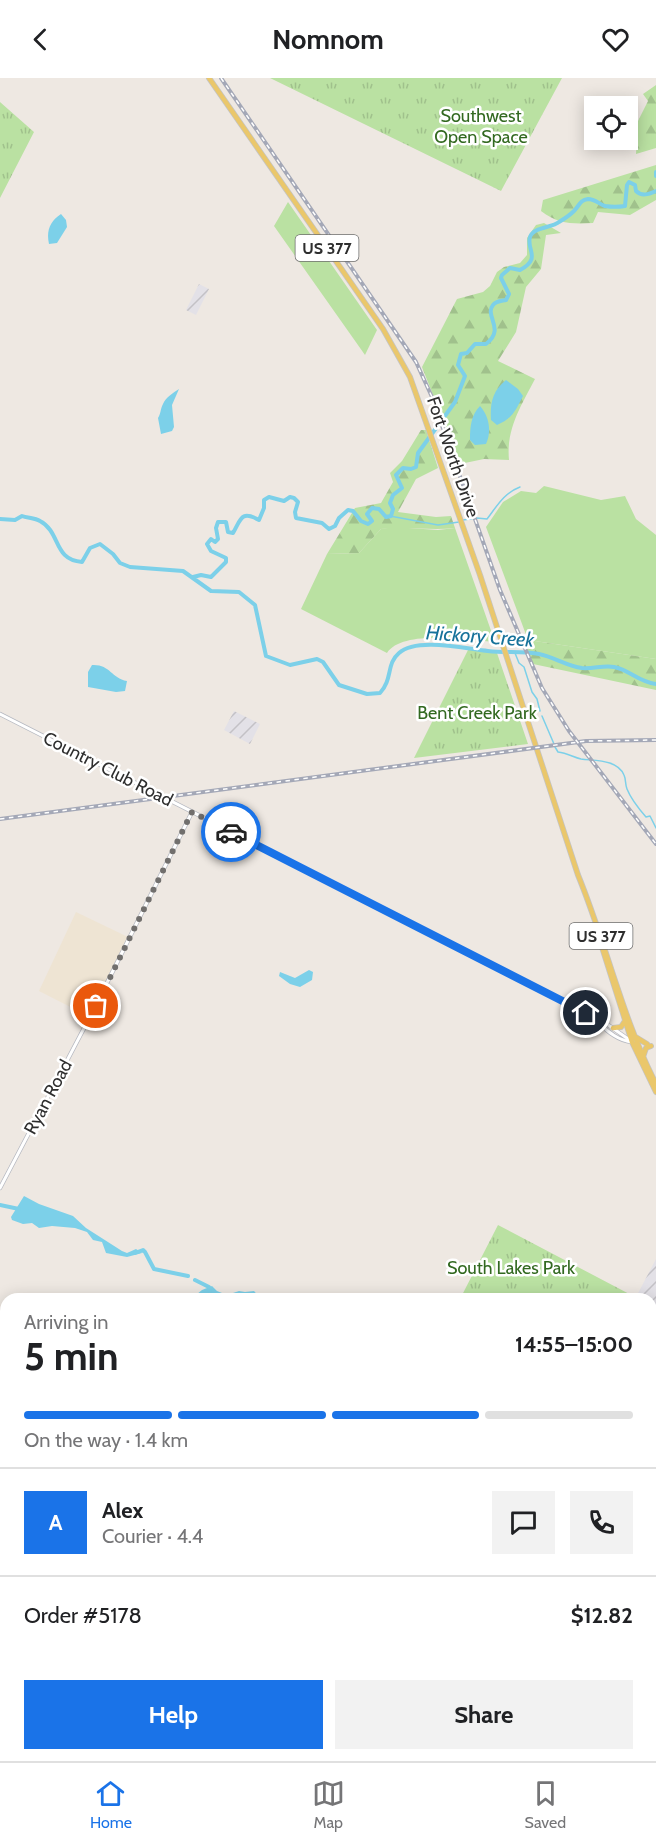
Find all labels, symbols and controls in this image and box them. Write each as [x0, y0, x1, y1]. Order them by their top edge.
icon: back [24, 23, 57, 56]
text: Nomnom [272, 23, 384, 56]
icon: heart [599, 23, 632, 56]
map controls [584, 96, 638, 150]
button: locate [584, 96, 638, 150]
park label: Southwest Open Space [434, 105, 528, 148]
road number: US 377 [296, 235, 358, 261]
street label: Fort Worth Drive [422, 394, 484, 520]
water label: Hickory Creek [425, 620, 536, 652]
park label: Bent Creek Park [417, 702, 538, 724]
street label: Country Club Road [39, 727, 177, 811]
courier [201, 802, 261, 862]
icon: car [215, 816, 248, 849]
road number: US 377 [570, 923, 632, 949]
pin [70, 980, 121, 1031]
pin [560, 987, 611, 1038]
icon: bag [79, 989, 112, 1022]
icon: home [569, 996, 602, 1029]
street label: Ryan Road [19, 1056, 77, 1138]
park label: South Lakes Park [447, 1257, 576, 1279]
text: Arriving in [24, 1310, 108, 1334]
text: 14:55–15:00 [515, 1331, 633, 1358]
text: 5 min [24, 1332, 119, 1380]
text: On the way · 1.4 km [24, 1428, 188, 1452]
button: chat [492, 1491, 555, 1554]
button: phone [570, 1491, 633, 1554]
text: Alex [102, 1497, 143, 1524]
text: A [49, 1509, 62, 1536]
text: Courier · 4.4 [102, 1524, 203, 1548]
text: Order #5178 [24, 1602, 142, 1629]
text: $12.82 [571, 1602, 633, 1629]
button: Help [24, 1680, 323, 1749]
button: Share [335, 1680, 633, 1749]
tab: Home [90, 1777, 132, 1832]
tab: Map [312, 1777, 345, 1832]
tab: Saved [525, 1777, 566, 1832]

